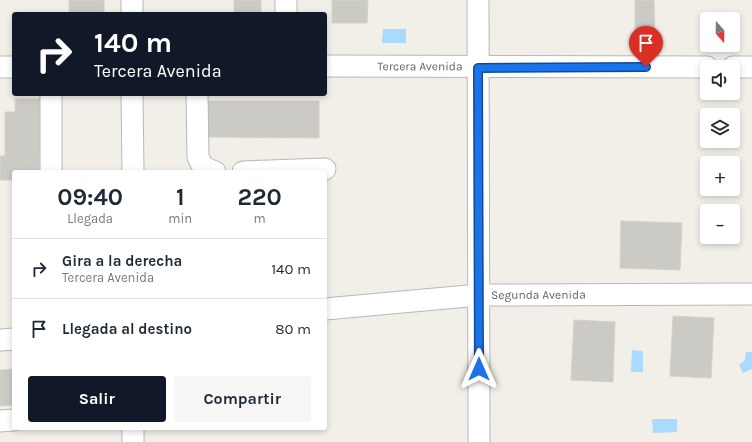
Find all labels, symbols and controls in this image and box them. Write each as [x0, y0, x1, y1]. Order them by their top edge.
north arrow [700, 12, 740, 52]
map controls [700, 12, 740, 244]
text: 140 m [94, 26, 172, 59]
pin [629, 26, 663, 67]
icon: right [28, 28, 80, 80]
icon: arrive [635, 32, 657, 54]
street label: Tercera Avenida [377, 59, 463, 73]
text: Tercera Avenida [94, 60, 222, 82]
button: sound [700, 60, 740, 100]
button: layers [700, 108, 740, 148]
button: + [700, 156, 740, 196]
text: 09:40 [57, 183, 123, 211]
text: 1 [176, 183, 185, 211]
text: 220 [237, 183, 282, 211]
button: − [700, 204, 740, 244]
text: Llegada [67, 211, 113, 226]
text: min [168, 211, 192, 226]
text: m [254, 211, 266, 226]
text: Gira a la derecha [62, 252, 182, 270]
icon: right [28, 258, 50, 280]
text: 140 m [271, 260, 311, 278]
text: Tercera Avenida [62, 270, 154, 285]
street label: Segunda Avenida [491, 288, 586, 302]
icon: arrive [28, 318, 50, 340]
text: Llegada al destino [62, 320, 192, 338]
text: 80 m [275, 320, 311, 338]
position arrow [458, 348, 500, 390]
button: Salir [28, 376, 166, 422]
button: Compartir [174, 376, 311, 422]

